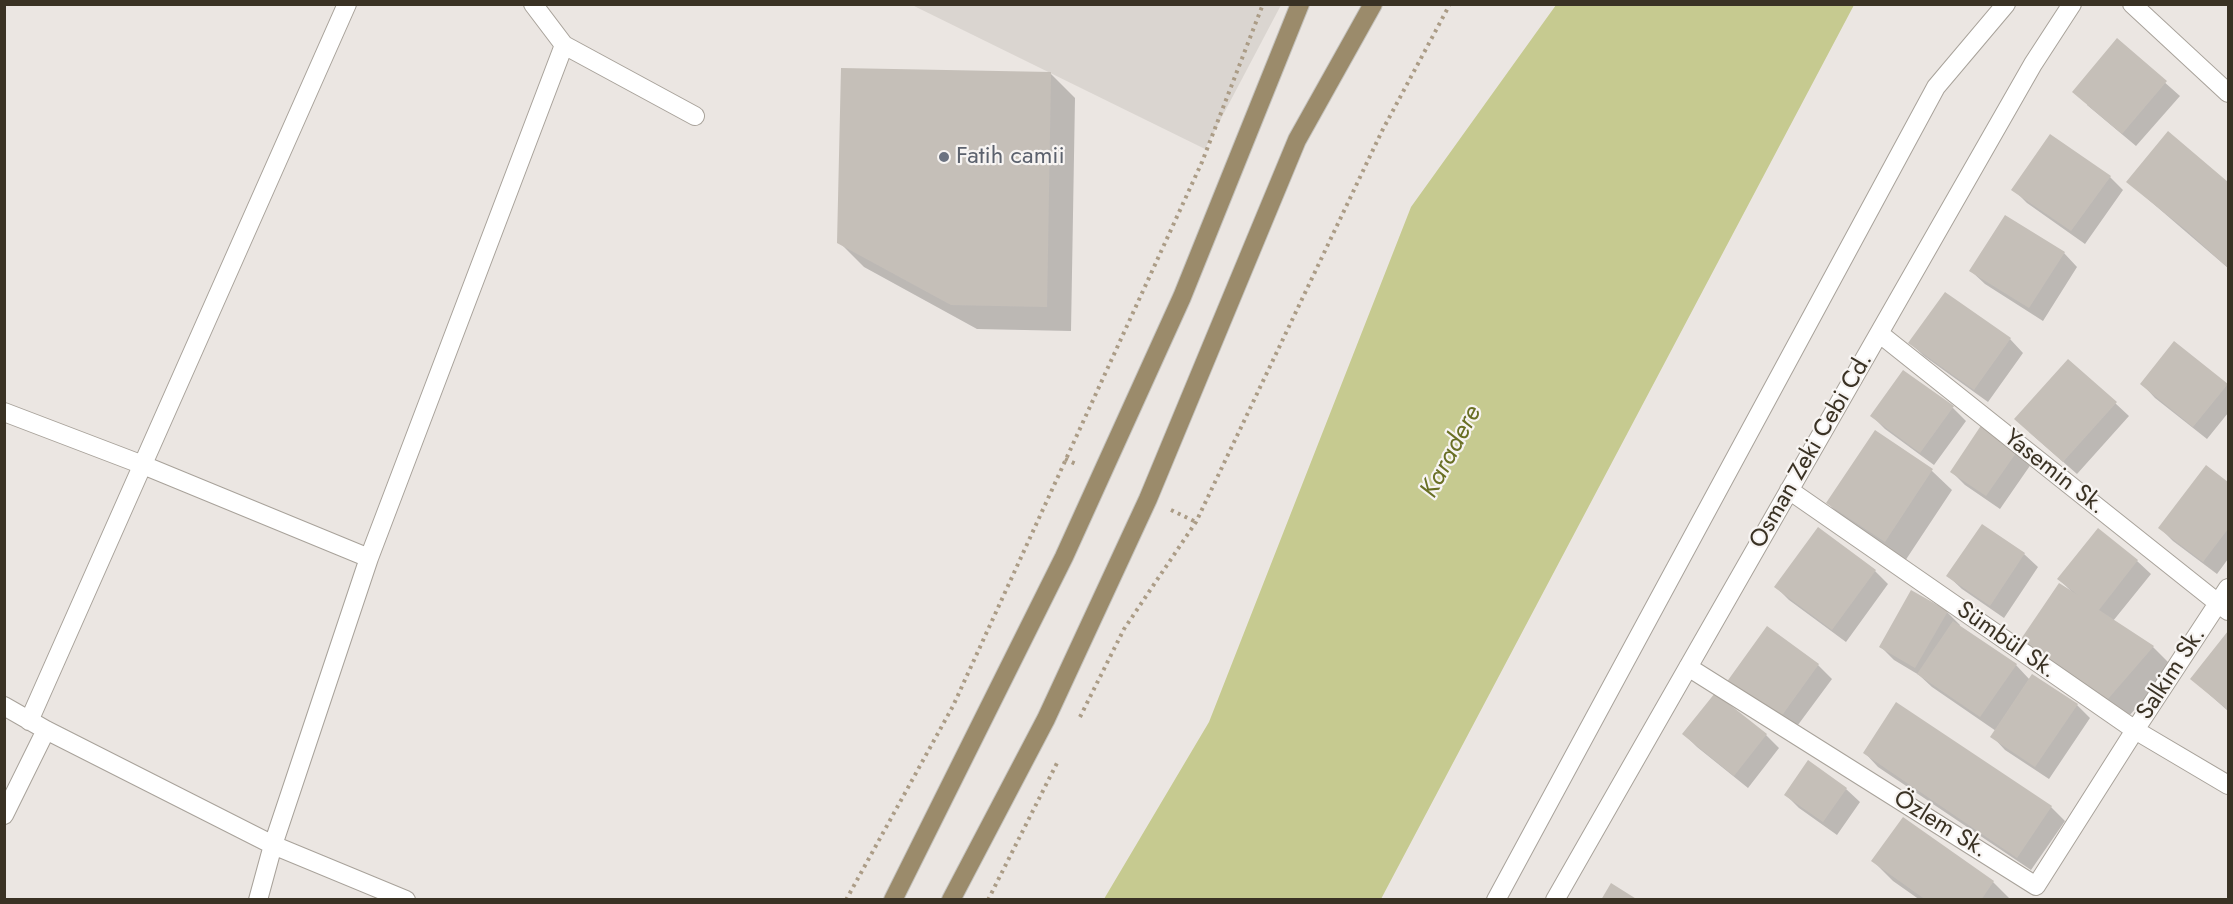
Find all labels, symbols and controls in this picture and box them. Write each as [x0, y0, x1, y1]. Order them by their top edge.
place label: Fatih camii [956, 143, 1065, 171]
marker: Fatih camii [937, 150, 951, 164]
street label: Osman Zeki Cebi Cd. [1744, 348, 1880, 554]
water label: Karadere [1415, 400, 1489, 504]
street label: Yasemin Sk. [1997, 424, 2111, 522]
street label: Sümbül Sk. [1951, 596, 2061, 686]
street label: Salkim Sk. [2131, 622, 2213, 726]
street label: Özlem Sk. [1888, 785, 1992, 865]

